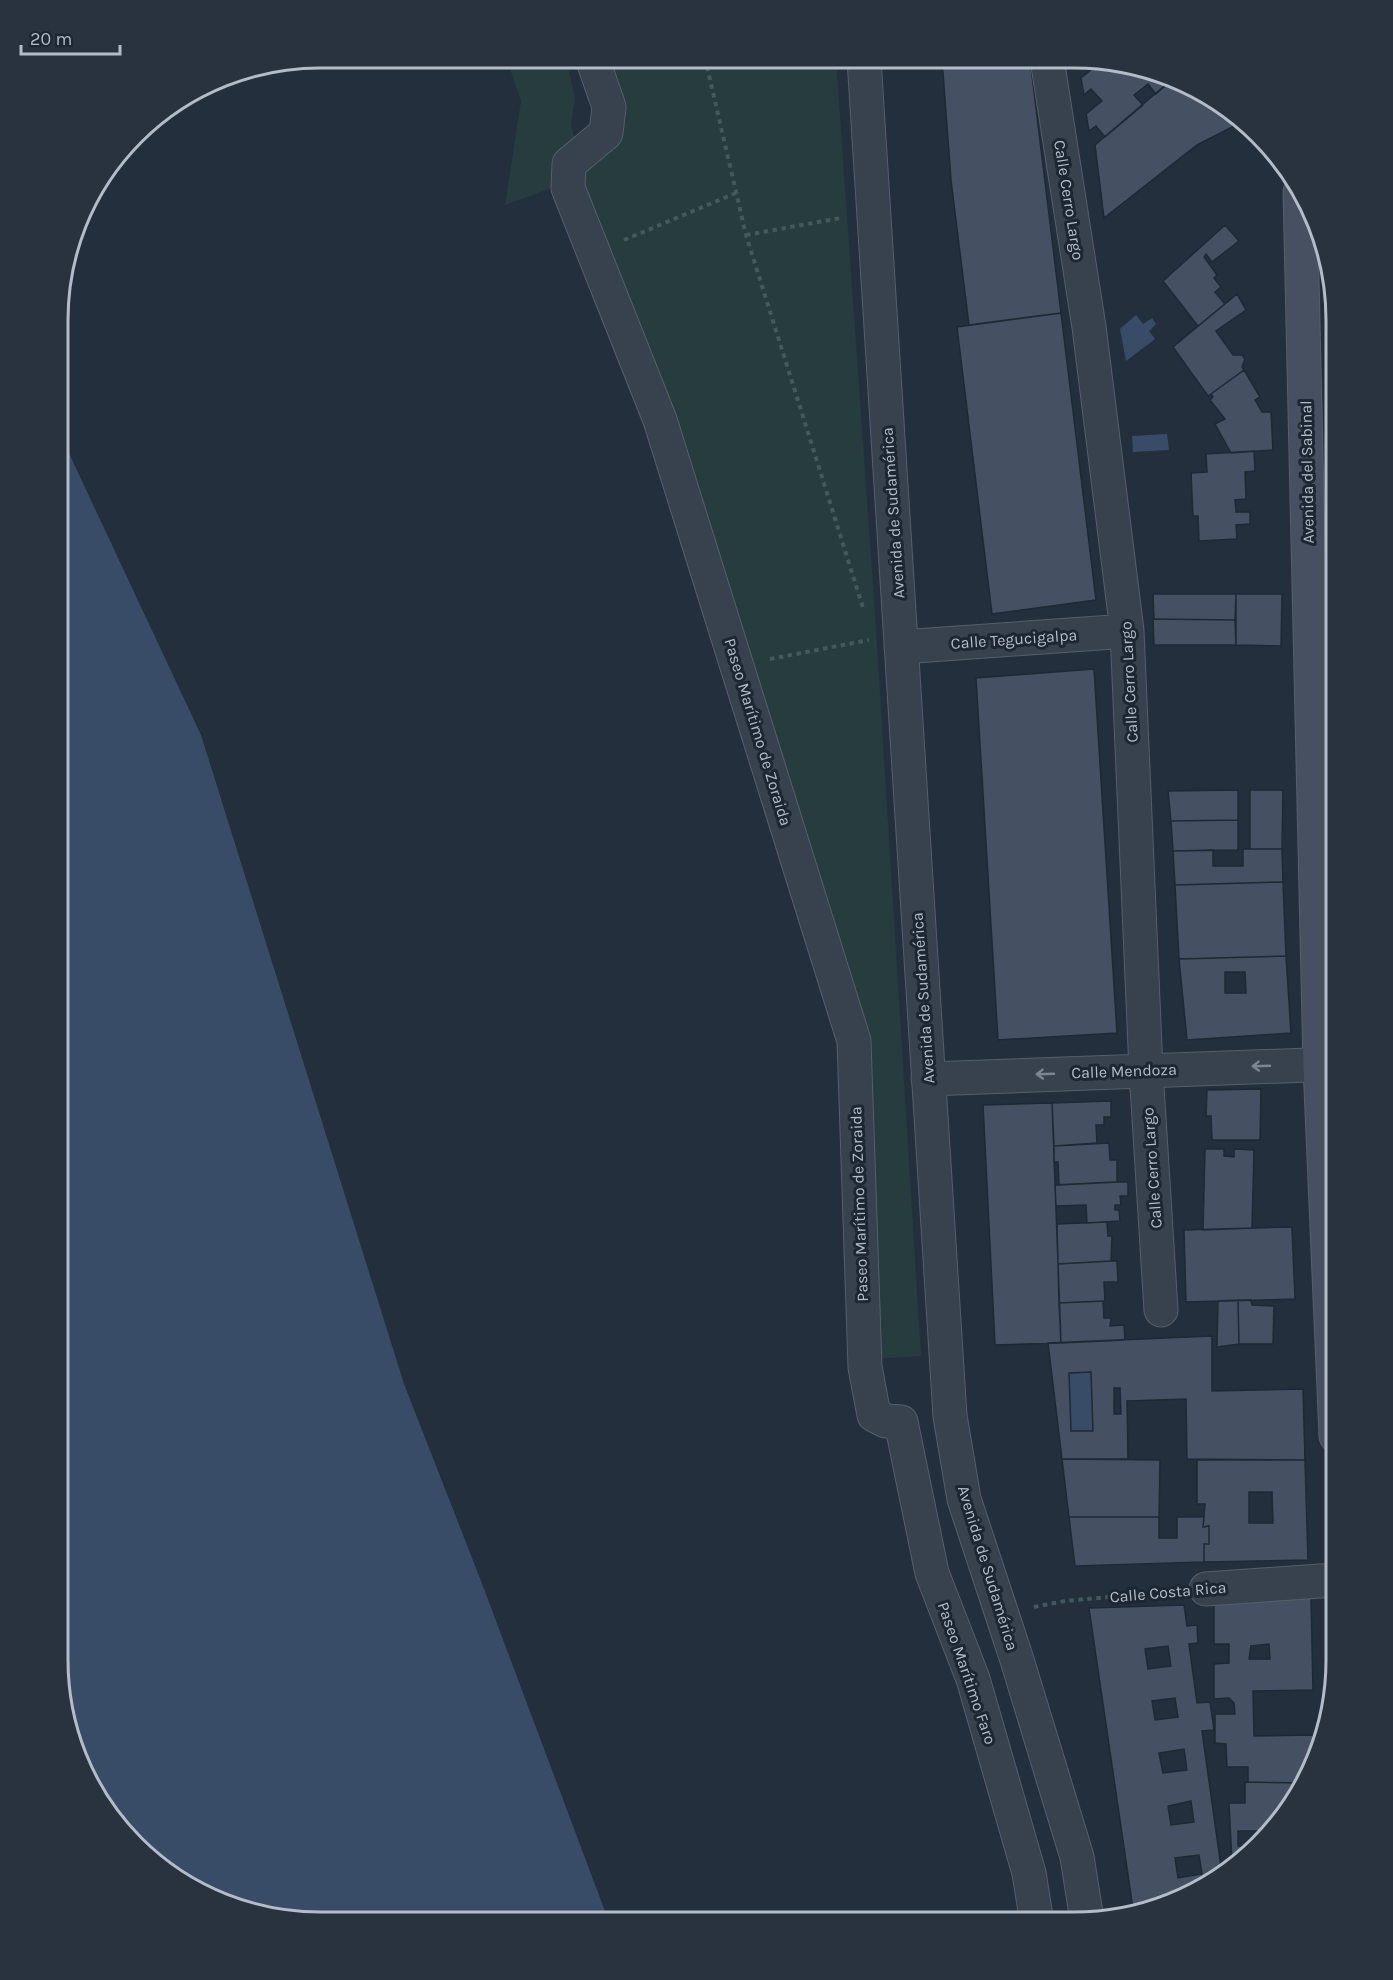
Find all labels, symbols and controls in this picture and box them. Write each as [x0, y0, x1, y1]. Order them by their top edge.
scale bar [21, 18, 120, 56]
text: 20 m [30, 28, 72, 50]
street label: Calle Cerro Largo [1050, 139, 1088, 261]
street label: Avenida del Sabinal [1296, 400, 1318, 544]
street label: Avenida de Sudamérica [878, 427, 908, 599]
street label: Calle Cerro Largo [1116, 621, 1142, 743]
street label: Calle Tegucigalpa [950, 625, 1078, 653]
street label: Paseo Marítimo de Zoraida [720, 636, 796, 828]
street label: Avenida de Sudamérica [908, 912, 938, 1084]
street label: Calle Mendoza [1071, 1060, 1177, 1082]
one-way arrow [1252, 1061, 1272, 1072]
one-way arrow [1036, 1069, 1056, 1080]
street label: Paseo Marítimo de Zoraida [846, 1106, 872, 1302]
street label: Calle Cerro Largo [1138, 1107, 1166, 1229]
street label: Avenida de Sudamérica [954, 1483, 1022, 1653]
street label: Calle Costa Rica [1109, 1577, 1227, 1607]
street label: Paseo Marítimo Faro [934, 1599, 1000, 1747]

